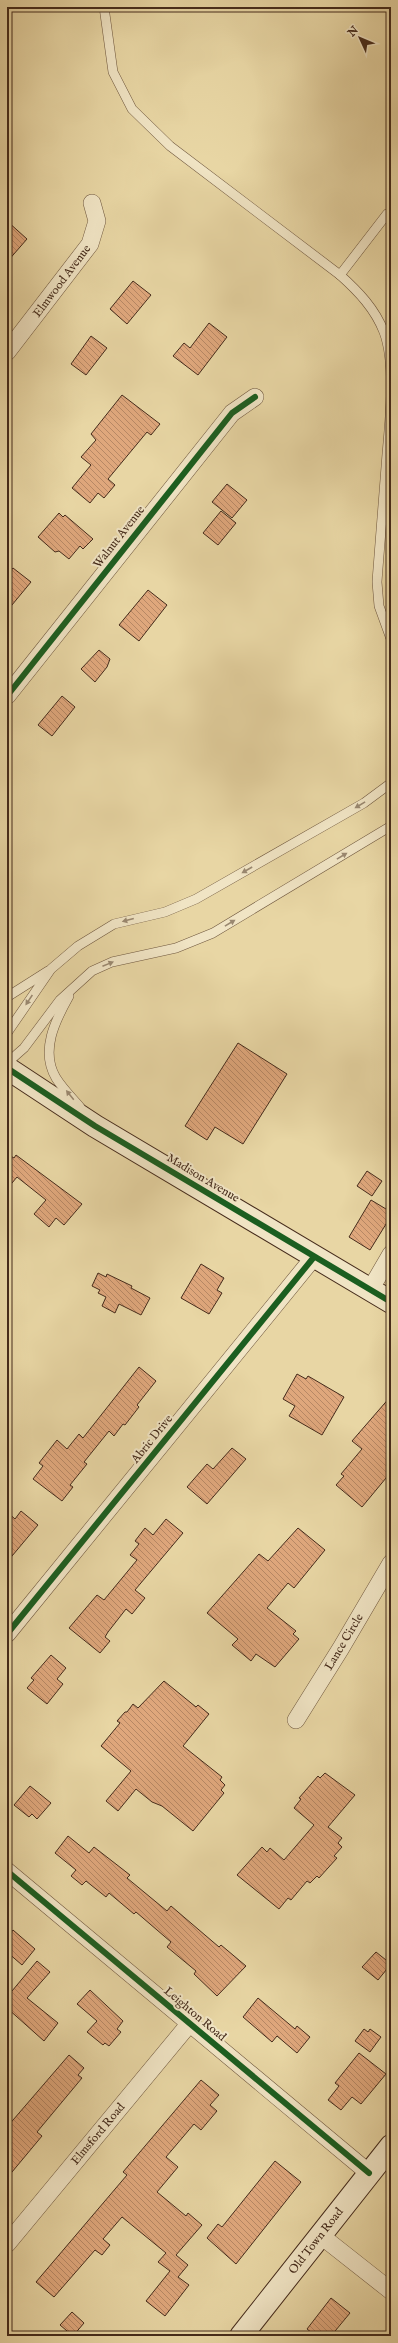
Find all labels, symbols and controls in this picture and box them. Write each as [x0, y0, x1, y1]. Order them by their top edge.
north arrow [340, 18, 380, 58]
text: N [344, 23, 362, 41]
street label: Elmwood Avenue [30, 241, 95, 320]
street label: Walnut Avenue [90, 502, 148, 571]
one-way arrow [354, 802, 365, 809]
one-way arrow [337, 852, 347, 860]
one-way arrow [241, 867, 253, 873]
one-way arrow [122, 917, 134, 923]
one-way arrow [224, 919, 236, 926]
one-way arrow [103, 960, 115, 966]
one-way arrow [25, 995, 33, 1005]
one-way arrow [66, 1090, 75, 1101]
street label: Madison Avenue [164, 1150, 243, 1206]
street label: Abric Drive [127, 1411, 176, 1467]
street label: Lance Circle [321, 1611, 367, 1673]
street label: Leighton Road [161, 1984, 230, 2045]
street label: Elmsford Road [68, 2099, 129, 2168]
street label: Old Town Road [285, 2204, 347, 2277]

